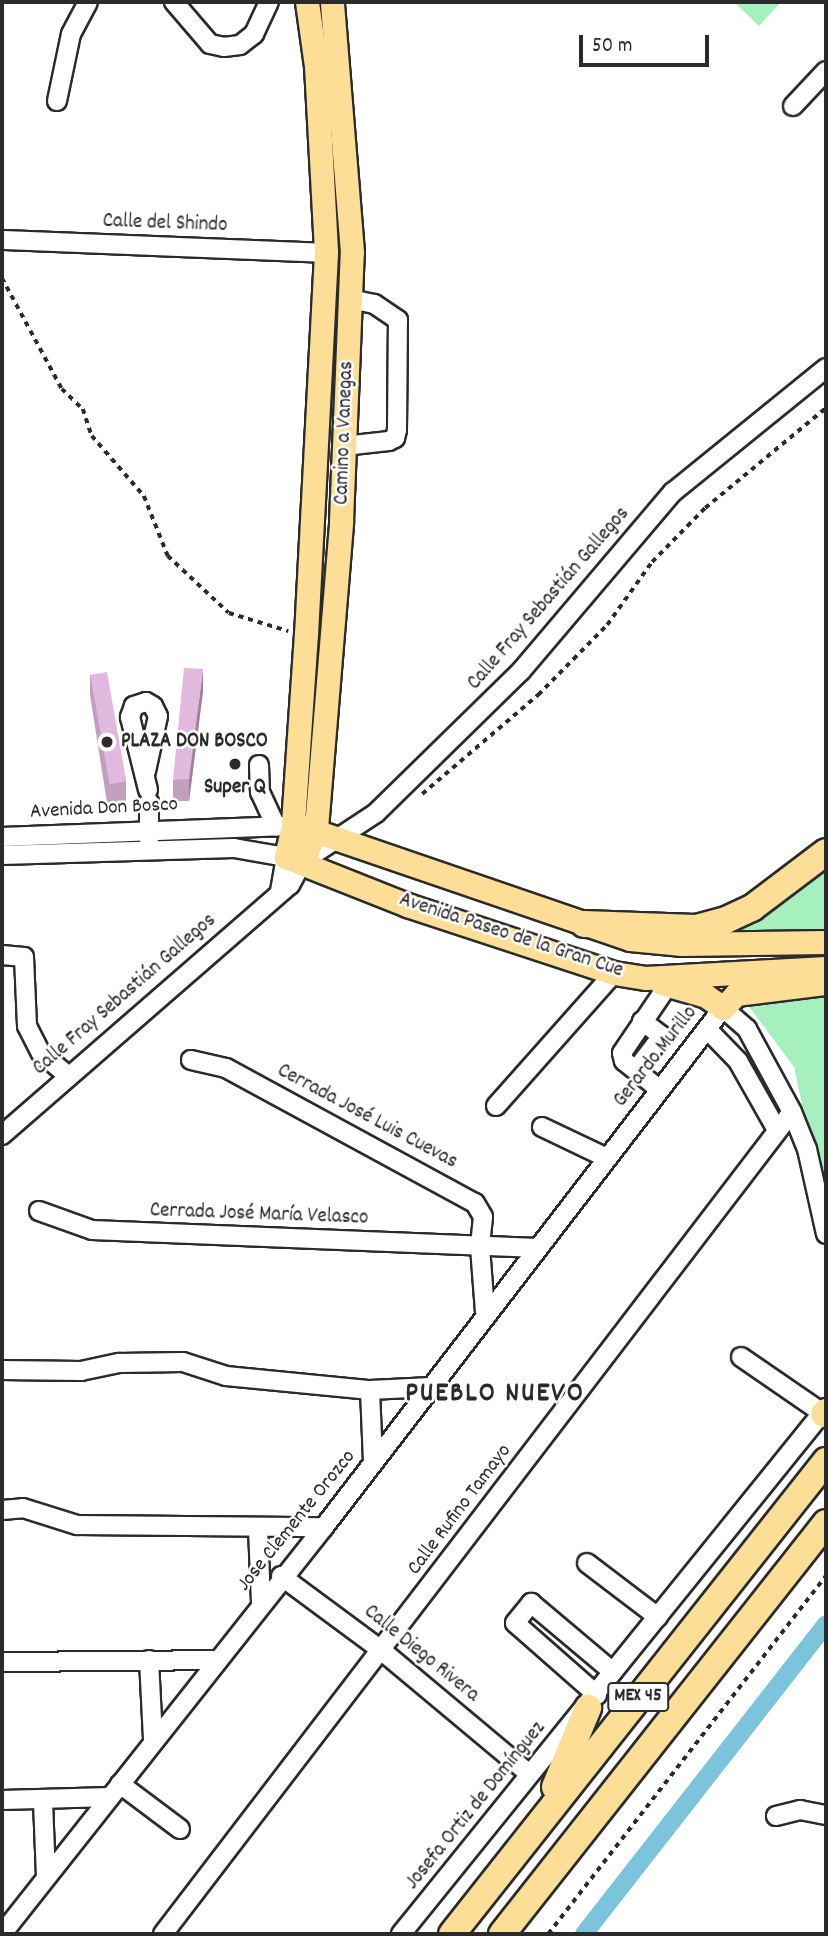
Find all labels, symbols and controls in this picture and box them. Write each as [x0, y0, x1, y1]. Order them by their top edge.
scale bar [583, 21, 712, 65]
text: 50 m [592, 32, 632, 62]
street label: Calle del Shindo [102, 209, 228, 239]
street label: Camino a Vanegas [330, 361, 360, 505]
street label: Calle Fray Sebastián Gallegos [463, 502, 635, 696]
place label: PLAZA DON BOSCO [121, 729, 268, 755]
marker: PLAZA DON BOSCO [99, 734, 115, 750]
marker: Super Q [227, 756, 243, 772]
place label: Super Q [204, 775, 266, 801]
street label: Avenida Don Bosco [29, 793, 179, 825]
street label: Avenida Paseo de la Gran Cue [396, 888, 626, 984]
street label: Calle Fray Sebastián Gallegos [28, 909, 222, 1081]
street label: Gerardo Murillo [609, 1001, 703, 1113]
street label: Cerrada José Luis Cuevas [273, 1059, 461, 1175]
street label: Cerrada José María Velasco [149, 1199, 369, 1231]
district label: PUEBLO NUEVO [407, 1378, 583, 1412]
street label: Calle Rufino Tamayo [403, 1440, 517, 1580]
street label: Jose Clemente Orozco [232, 1445, 362, 1597]
street label: Calle Diego Rivera [358, 1600, 484, 1708]
road number: MEX 45 [606, 1681, 670, 1712]
street label: Josefa Ortiz de Domínguez [400, 1717, 552, 1895]

